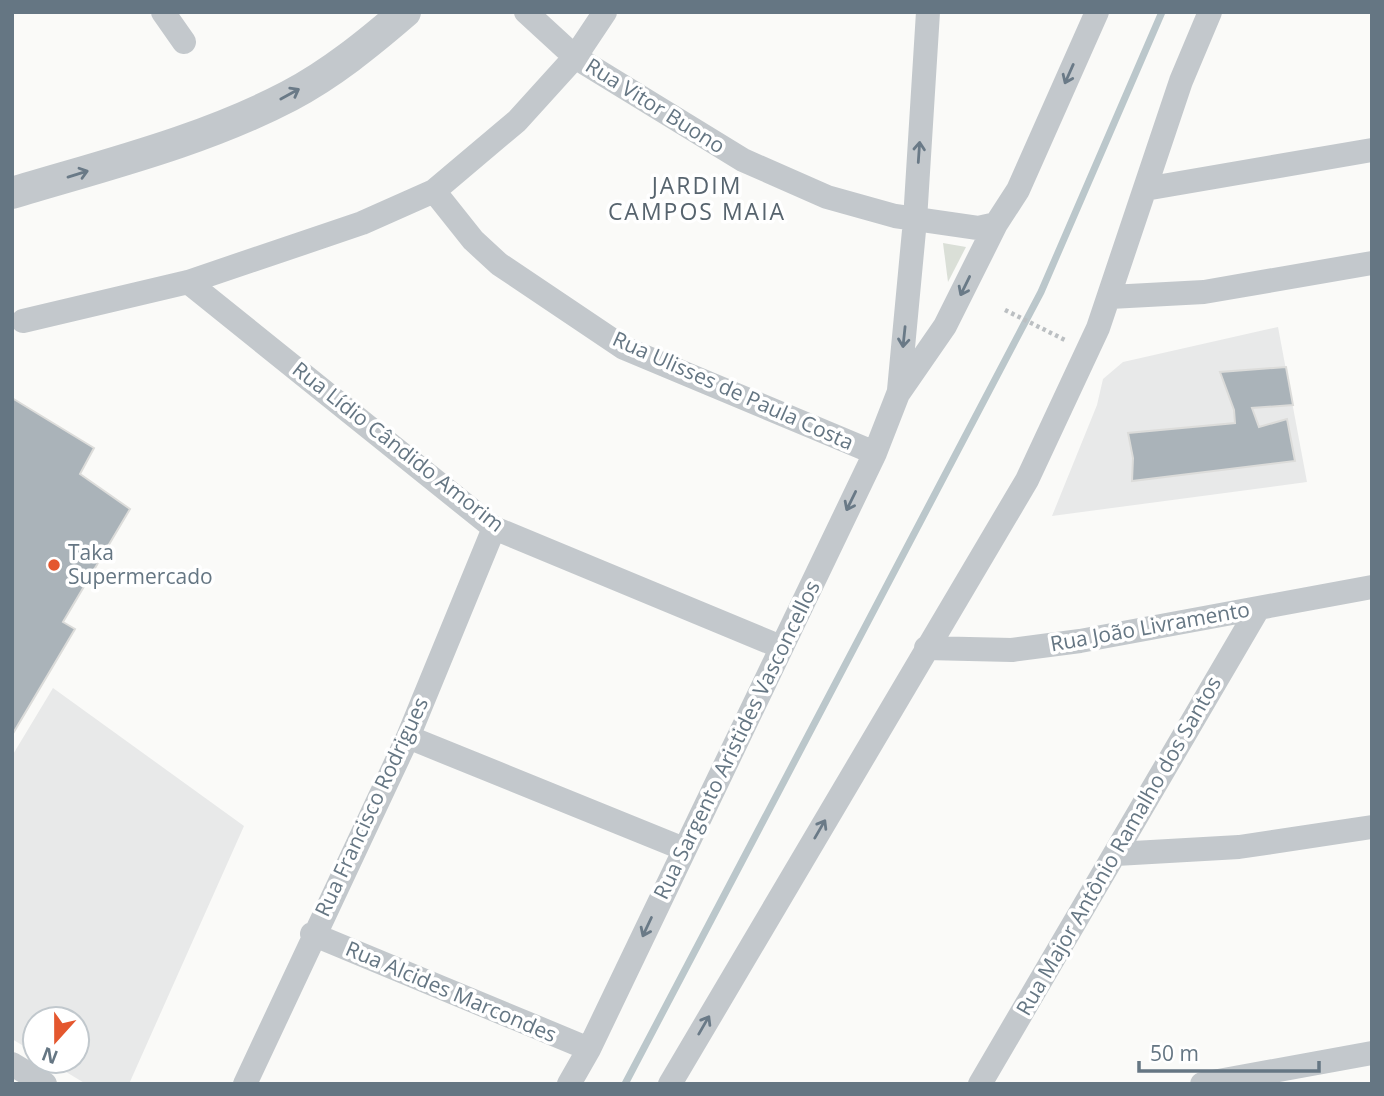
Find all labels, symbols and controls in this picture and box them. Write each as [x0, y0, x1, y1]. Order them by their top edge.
street label: Rua Vitor Buono [580, 51, 731, 159]
one-way arrow [1062, 63, 1075, 85]
one-way arrow [280, 87, 300, 101]
one-way arrow [913, 141, 926, 164]
one-way arrow [66, 166, 88, 179]
district label: JARDIM CAMPOS MAIA [608, 169, 786, 227]
one-way arrow [958, 275, 972, 296]
street label: Rua Ulisses de Paula Costa [609, 324, 858, 456]
one-way arrow [897, 325, 910, 347]
street label: Rua Lídio Cândido Amorim [287, 355, 510, 538]
one-way arrow [844, 490, 858, 511]
place label: Taka Supermercado [68, 538, 213, 590]
marker: Taka Supermercado [46, 557, 62, 573]
street label: Rua Sargento Aristides Vasconcellos [647, 576, 826, 904]
street label: Rua João Livramento [1048, 595, 1252, 657]
street label: Rua Major Antônio Ramalho dos Santos [1009, 671, 1227, 1020]
street label: Rua Francisco Rodrigues [308, 692, 434, 921]
one-way arrow [813, 819, 827, 839]
one-way arrow [640, 916, 653, 937]
street label: Rua Alcides Marcondes [342, 934, 561, 1048]
north arrow [21, 1005, 91, 1075]
one-way arrow [698, 1015, 712, 1035]
scale bar [1139, 1030, 1319, 1074]
text: 50 m [1150, 1039, 1199, 1067]
text: N [38, 1041, 62, 1071]

